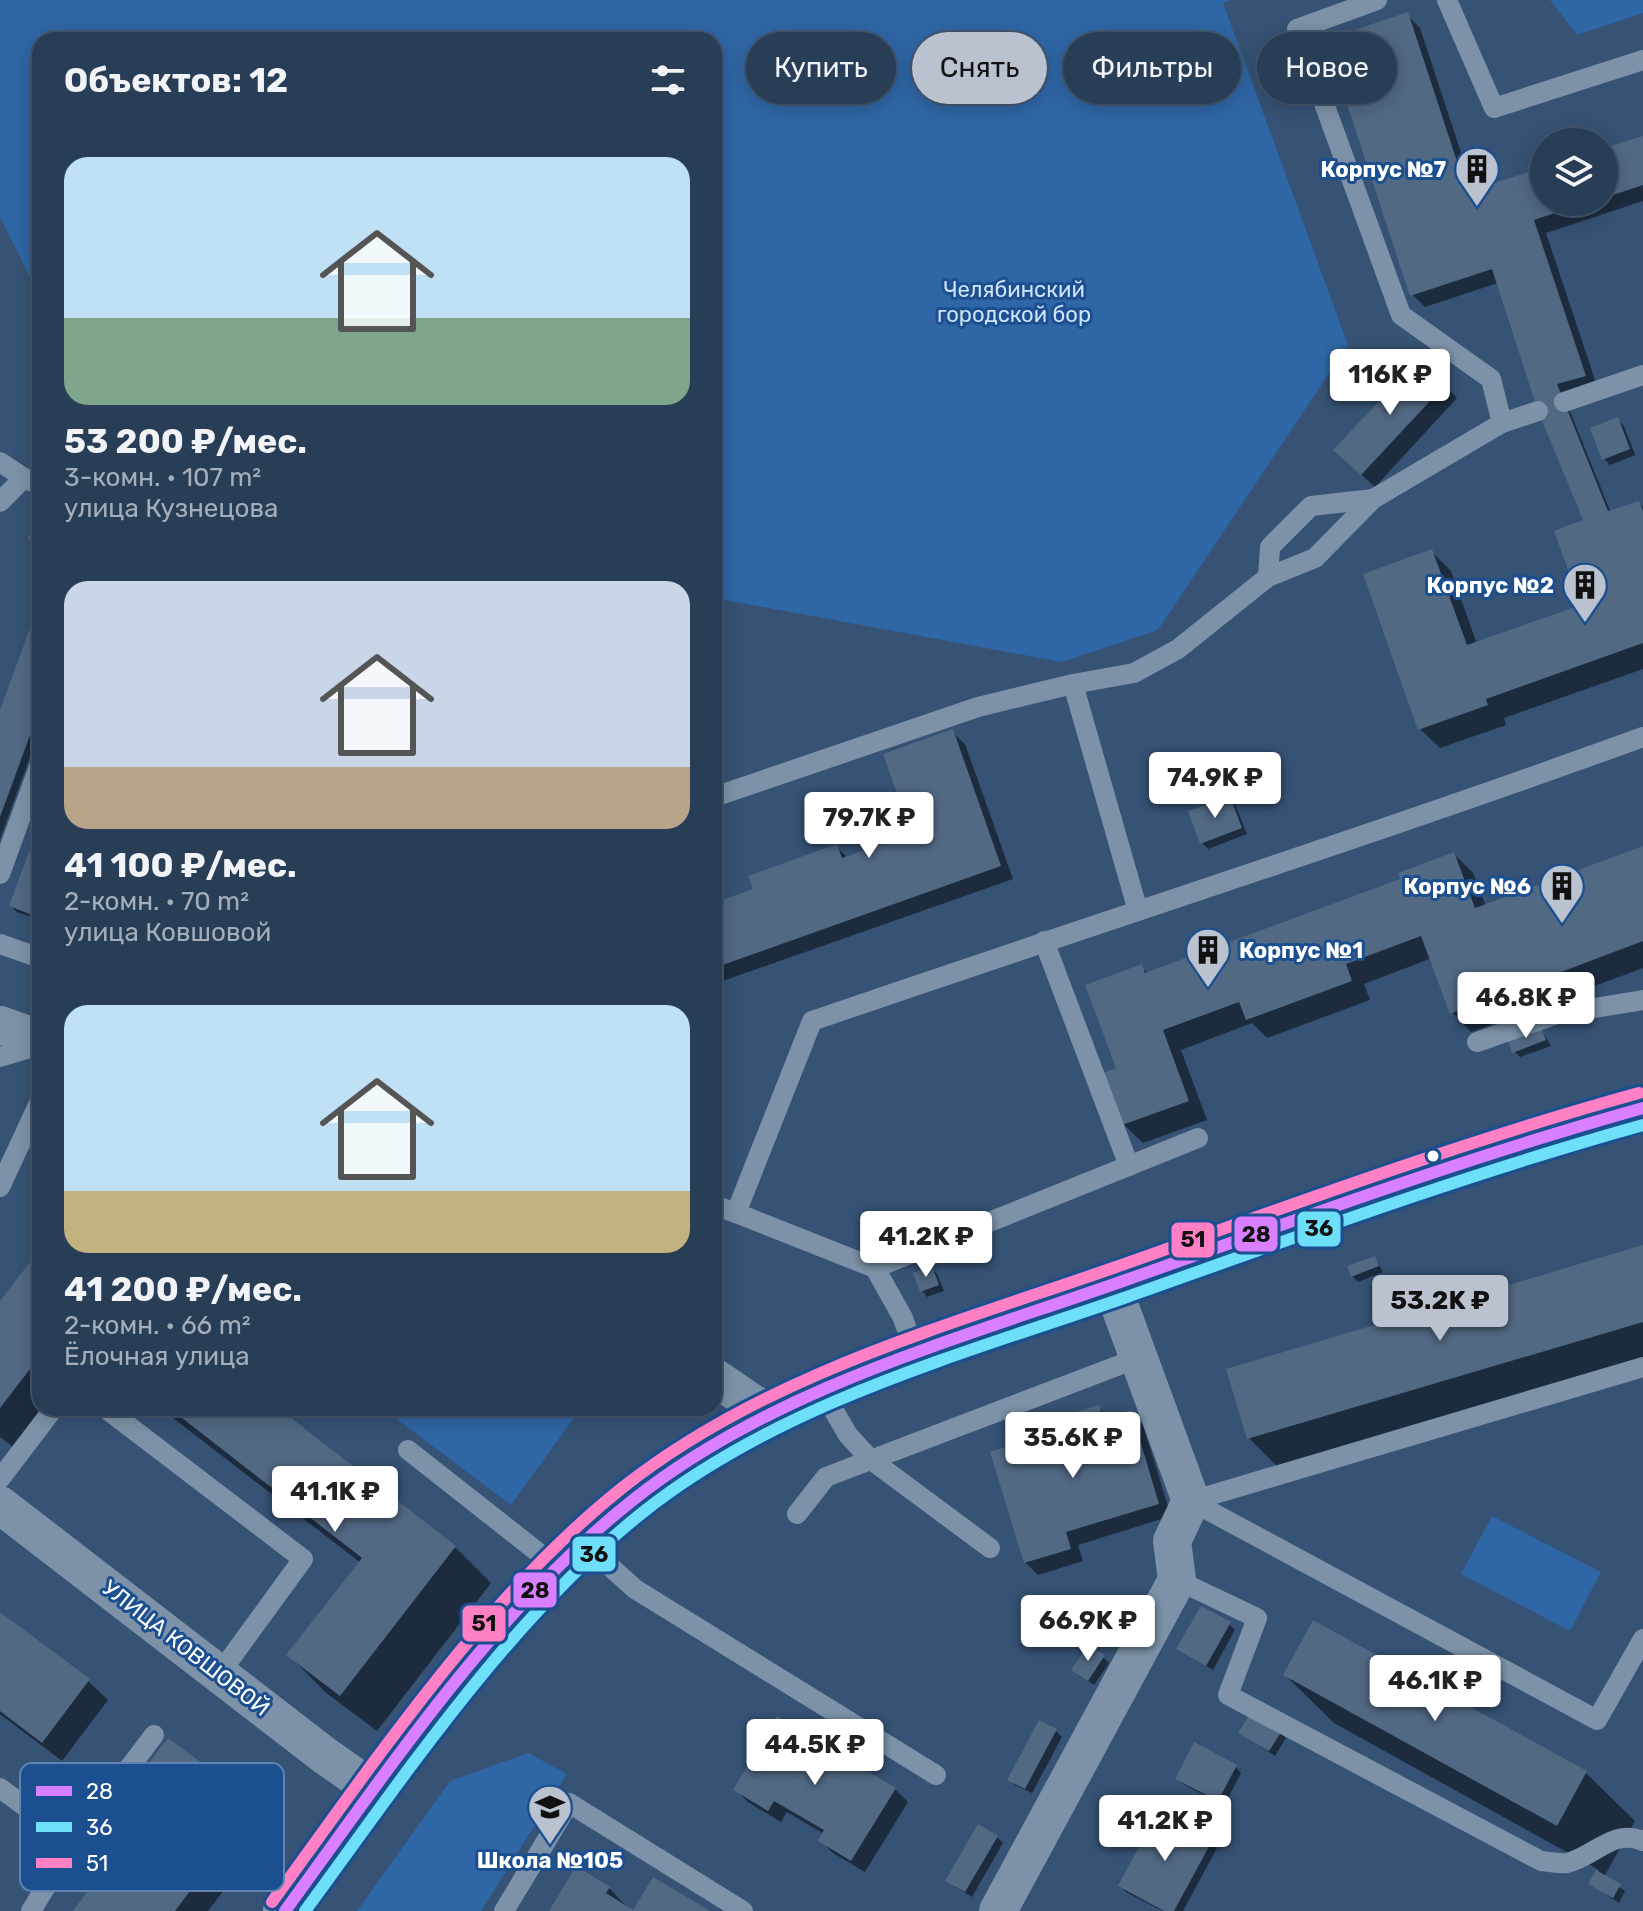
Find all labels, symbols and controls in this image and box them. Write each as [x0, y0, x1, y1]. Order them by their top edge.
chip: Купить [746, 32, 896, 104]
chip: Снять [912, 32, 1047, 104]
chip: Фильтры [1063, 32, 1241, 104]
chip: Новое [1257, 32, 1397, 104]
icon: filters [646, 58, 690, 102]
text: Объектов: 12 [64, 60, 288, 101]
map controls [1530, 128, 1618, 216]
button: layers [1530, 128, 1618, 216]
building icon: Корпус №7 [1453, 145, 1501, 208]
place label: Корпус №7 [1320, 156, 1446, 183]
icon: home [305, 209, 449, 353]
park label: Челябинский городской бор [937, 276, 1091, 328]
pin: 116K ₽ [1325, 349, 1455, 417]
text: 116K ₽ [1348, 359, 1432, 390]
text: 53 200 ₽/мес. [64, 421, 307, 462]
text: 3-комн. · 107 m² [64, 462, 261, 493]
text: улица Кузнецова [64, 493, 278, 524]
building icon: Корпус №2 [1561, 561, 1609, 624]
place label: Корпус №2 [1427, 572, 1554, 599]
icon: home [305, 633, 449, 777]
pin: 74.9K ₽ [1141, 752, 1289, 820]
text: 74.9K ₽ [1167, 762, 1263, 793]
pin: 79.7K ₽ [795, 792, 943, 860]
text: 79.7K ₽ [822, 802, 916, 833]
text: 41 100 ₽/мес. [64, 845, 297, 886]
building icon: Корпус №6 [1538, 862, 1586, 925]
place label: Корпус №6 [1404, 873, 1531, 900]
text: 2-комн. · 70 m² [64, 886, 249, 917]
text: улица Ковшовой [64, 917, 271, 948]
building icon: Корпус №1 [1184, 926, 1232, 989]
place label: Корпус №1 [1239, 937, 1363, 964]
pin: 46.8K ₽ [1452, 972, 1600, 1040]
text: 46.8K ₽ [1476, 982, 1576, 1013]
icon: home [305, 1057, 449, 1201]
unlabelled marker [1425, 1148, 1441, 1164]
line badge: 36 [1296, 1210, 1342, 1248]
pin: 41.2K ₽ [852, 1211, 1000, 1279]
line badge: 28 [1233, 1215, 1279, 1253]
text: 36 [1305, 1215, 1333, 1242]
text: 41.2K ₽ [878, 1221, 974, 1252]
line badge: 51 [1170, 1221, 1216, 1259]
text: 28 [1241, 1221, 1271, 1248]
text: 51 [1181, 1226, 1206, 1253]
text: 41 200 ₽/мес. [64, 1269, 302, 1310]
pin: 53.2K ₽ [1366, 1275, 1514, 1343]
text: 53.2K ₽ [1390, 1285, 1490, 1316]
text: 2-комн. · 66 m² [64, 1310, 251, 1341]
text: Ёлочная улица [64, 1341, 250, 1372]
pin: 35.6K ₽ [999, 1412, 1147, 1480]
text: 35.6K ₽ [1023, 1422, 1123, 1453]
pin: 41.1K ₽ [261, 1466, 409, 1534]
text: 41.1K ₽ [290, 1476, 380, 1507]
line badge: 36 [571, 1535, 617, 1573]
text: 36 [580, 1541, 608, 1568]
line badge: 28 [512, 1571, 558, 1609]
street label: УЛИЦА КОВШОВОЙ [97, 1574, 275, 1722]
text: 28 [520, 1577, 550, 1604]
pin: 66.9K ₽ [1014, 1595, 1162, 1663]
line badge: 51 [461, 1604, 507, 1643]
text: 66.9K ₽ [1039, 1605, 1137, 1636]
text: 51 [472, 1610, 497, 1637]
pin: 46.1K ₽ [1361, 1655, 1509, 1723]
text: 46.1K ₽ [1388, 1665, 1482, 1696]
pin: 44.5K ₽ [741, 1719, 889, 1787]
text: 44.5K ₽ [765, 1729, 865, 1760]
legend [20, 1763, 284, 1891]
text: 28 [86, 1778, 113, 1805]
school or university icon: Школа №105 [526, 1783, 574, 1846]
pin: 41.2K ₽ [1091, 1795, 1239, 1863]
text: 41.2K ₽ [1117, 1805, 1213, 1836]
text: 36 [86, 1814, 113, 1841]
place label: Школа №105 [477, 1847, 623, 1874]
text: 51 [86, 1850, 108, 1877]

